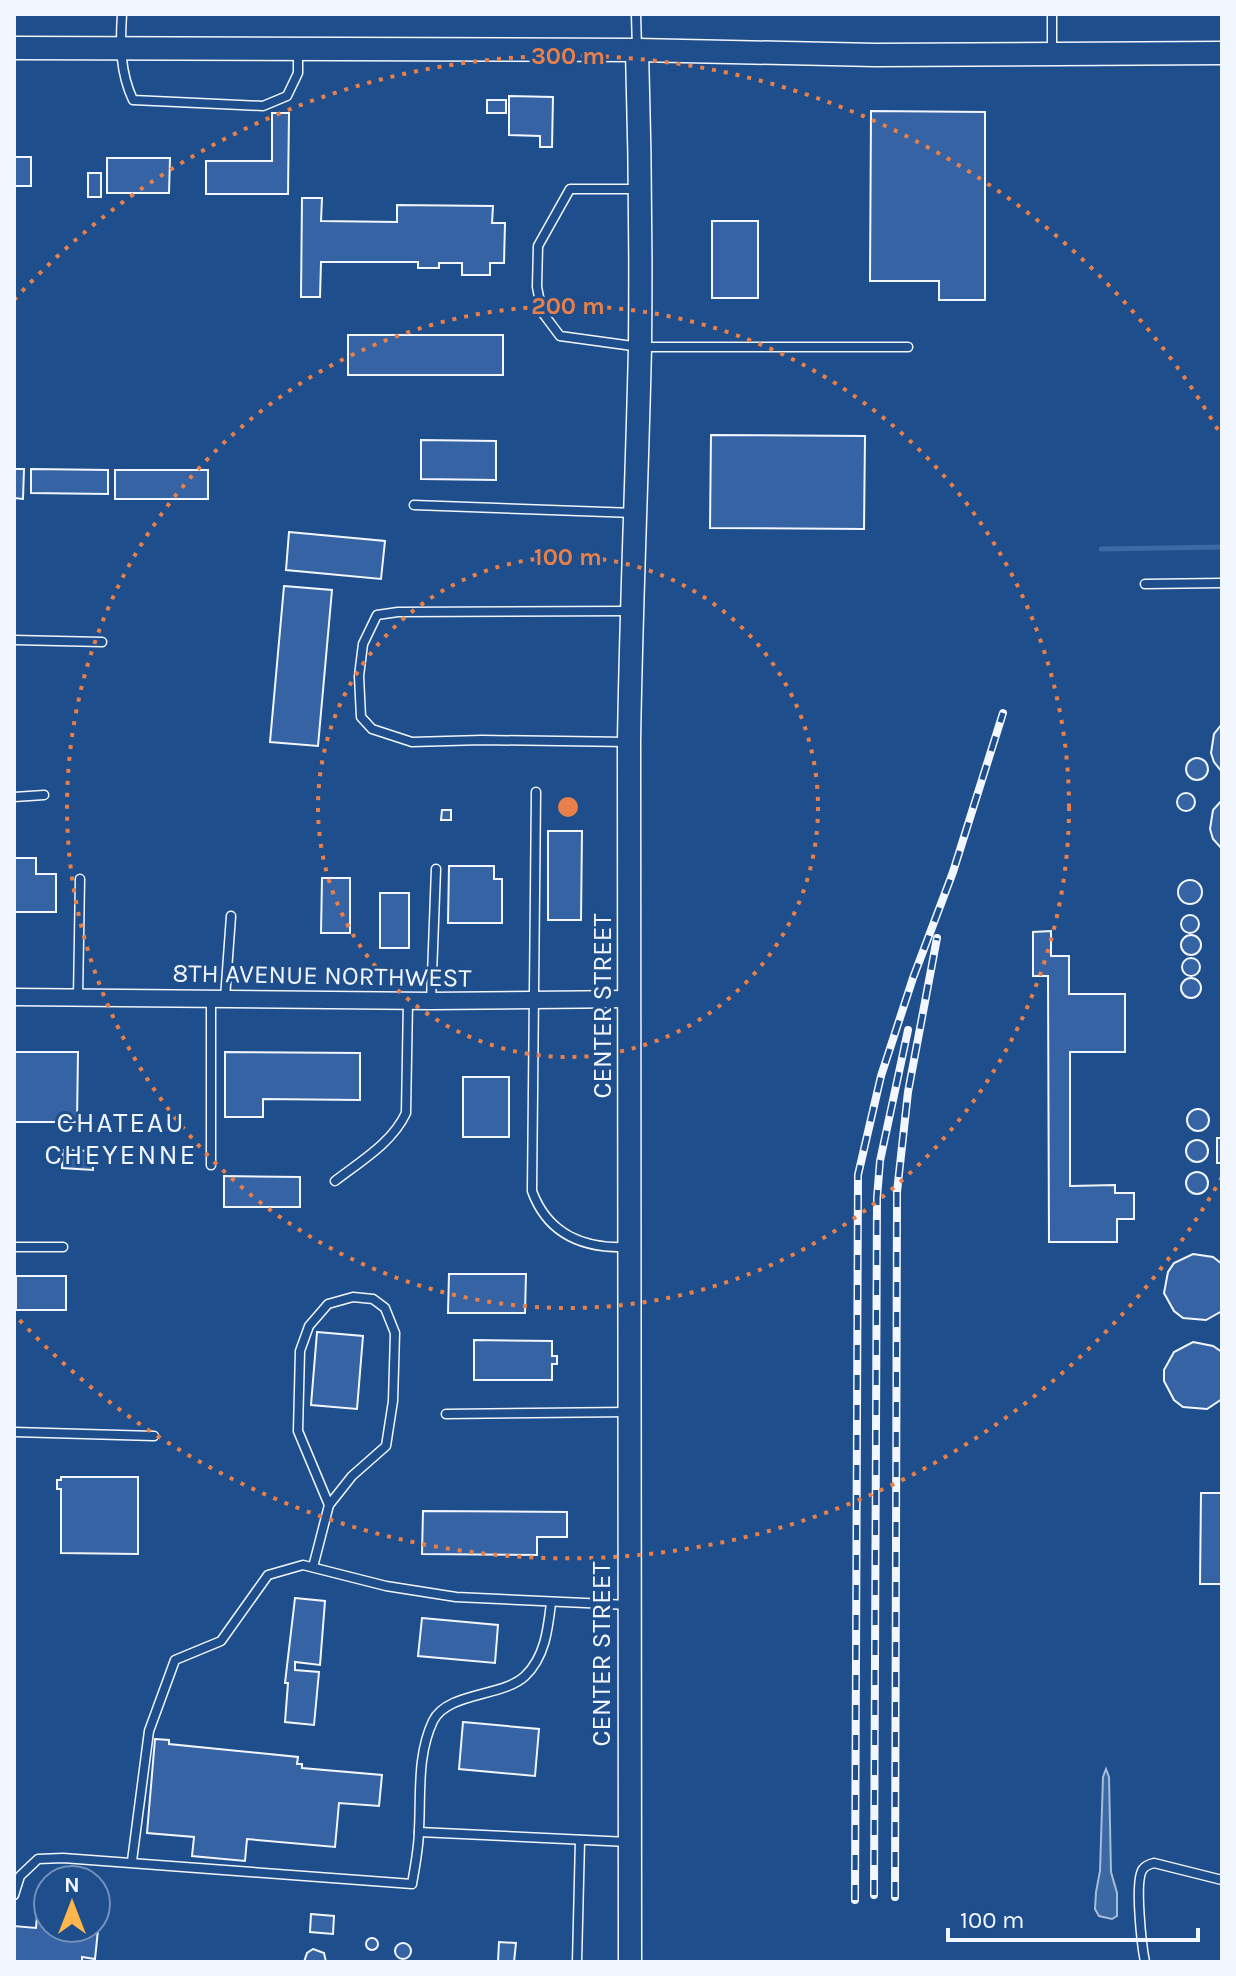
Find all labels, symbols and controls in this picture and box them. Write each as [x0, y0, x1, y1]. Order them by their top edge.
text: 300 m [531, 42, 605, 70]
text: 200 m [531, 292, 605, 320]
text: 100 m [534, 543, 602, 571]
centre of rings [554, 793, 582, 821]
street label: CENTER STREET [587, 914, 618, 1098]
street label: 8TH AVENUE NORTHWEST [172, 957, 472, 994]
district label: CHATEAU CHEYENNE [45, 1106, 197, 1171]
street label: CENTER STREET [586, 1562, 617, 1746]
north arrow [32, 1864, 112, 1944]
text: N [64, 1872, 80, 1898]
scale bar [948, 1892, 1198, 1942]
text: 100 m [960, 1906, 1025, 1934]

